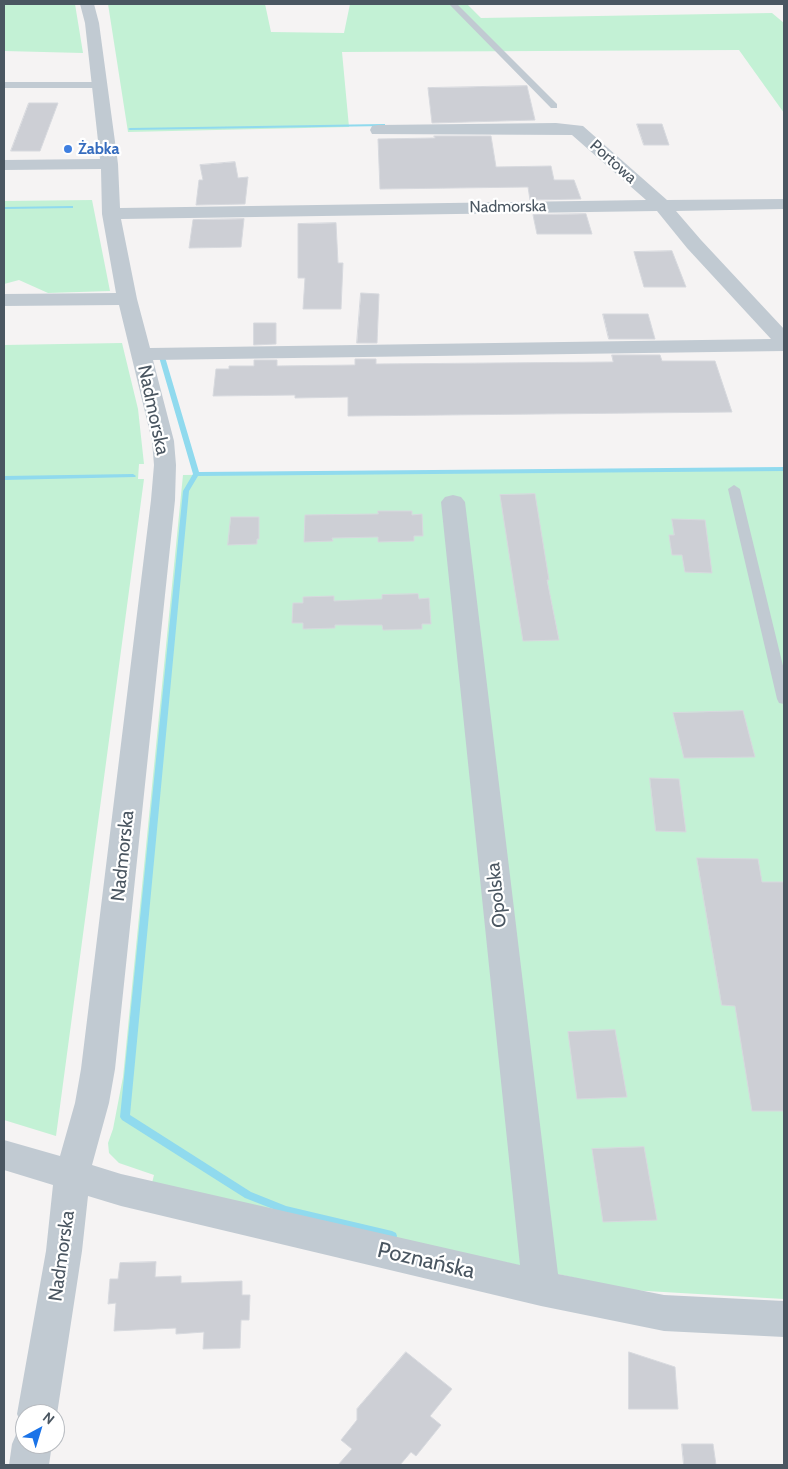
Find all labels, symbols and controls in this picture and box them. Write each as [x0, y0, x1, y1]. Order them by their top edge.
street label: Portowa [586, 136, 640, 188]
place label: Żabka [78, 139, 120, 159]
marker: Żabka [62, 143, 74, 155]
street label: Nadmorska [469, 197, 547, 217]
street label: Nadmorska [132, 363, 174, 457]
street label: Nadmorska [107, 809, 139, 903]
street label: Opolska [482, 861, 512, 929]
street label: Nadmorska [44, 1209, 80, 1303]
street label: Poznańska [375, 1237, 477, 1285]
north arrow [15, 1404, 65, 1454]
text: N [39, 1408, 58, 1428]

